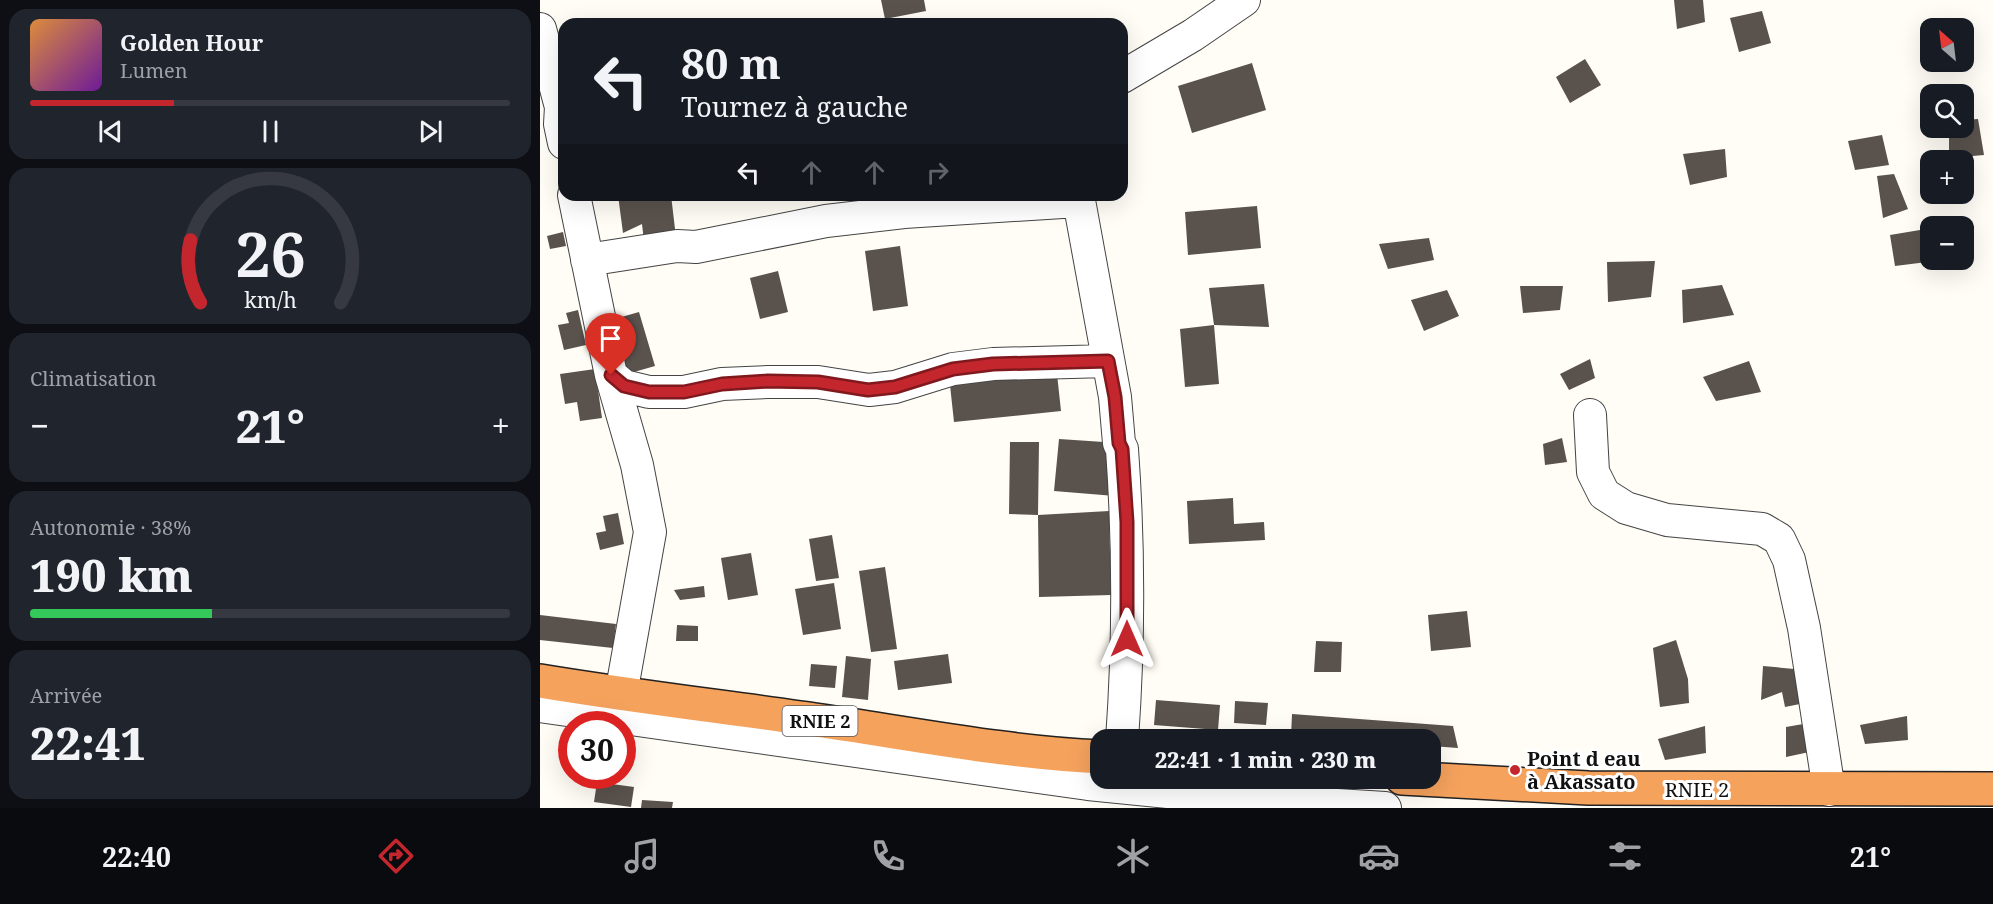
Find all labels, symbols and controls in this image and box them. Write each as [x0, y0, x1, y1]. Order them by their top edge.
north arrow [1920, 18, 1974, 72]
map controls [1920, 18, 1974, 270]
text: Golden Hour [120, 27, 263, 57]
text: 80 m [681, 34, 781, 91]
icon: left [582, 42, 660, 120]
text: Lumen [120, 57, 188, 84]
button: search [1920, 84, 1974, 138]
text: Tournez à gauche [681, 88, 908, 125]
icon: previous [94, 115, 127, 148]
icon: pause [254, 115, 287, 148]
icon: next [414, 115, 447, 148]
button: + [1920, 150, 1974, 204]
icon: left [732, 156, 765, 189]
icon: ahead [795, 156, 828, 189]
icon: ahead [858, 156, 891, 189]
icon: right [921, 156, 954, 189]
text: 26 [235, 210, 305, 295]
button: − [1920, 216, 1974, 270]
text: km/h [244, 285, 297, 314]
pin [585, 313, 636, 375]
icon: arrive [594, 322, 627, 355]
text: Climatisation [30, 365, 157, 392]
text: 21° [236, 395, 305, 456]
text: − [30, 403, 49, 448]
text: + [492, 403, 510, 448]
text: Autonomie · 38% [30, 514, 191, 541]
text: 190 km [30, 544, 193, 605]
position arrow [1095, 607, 1159, 671]
text: Arrivée [30, 682, 102, 709]
road number: RNIE 2 [782, 706, 858, 736]
speed limit sign: 30 [558, 711, 636, 789]
text: 22:41 [30, 712, 146, 773]
text: 22:41 · 1 min · 230 m [1155, 744, 1376, 774]
place label: Point d eau à Akassato [1527, 745, 1641, 795]
marker: Point d eau à Akassato [1508, 763, 1522, 777]
street label: RNIE 2 [1665, 776, 1729, 803]
icon: directions [375, 835, 417, 877]
icon: music [621, 835, 663, 877]
icon: phone [867, 835, 909, 877]
icon: climate [1112, 835, 1154, 877]
icon: car [1358, 835, 1400, 877]
icon: filters [1604, 835, 1646, 877]
text: 22:40 [102, 838, 171, 875]
text: 21° [1850, 838, 1891, 875]

